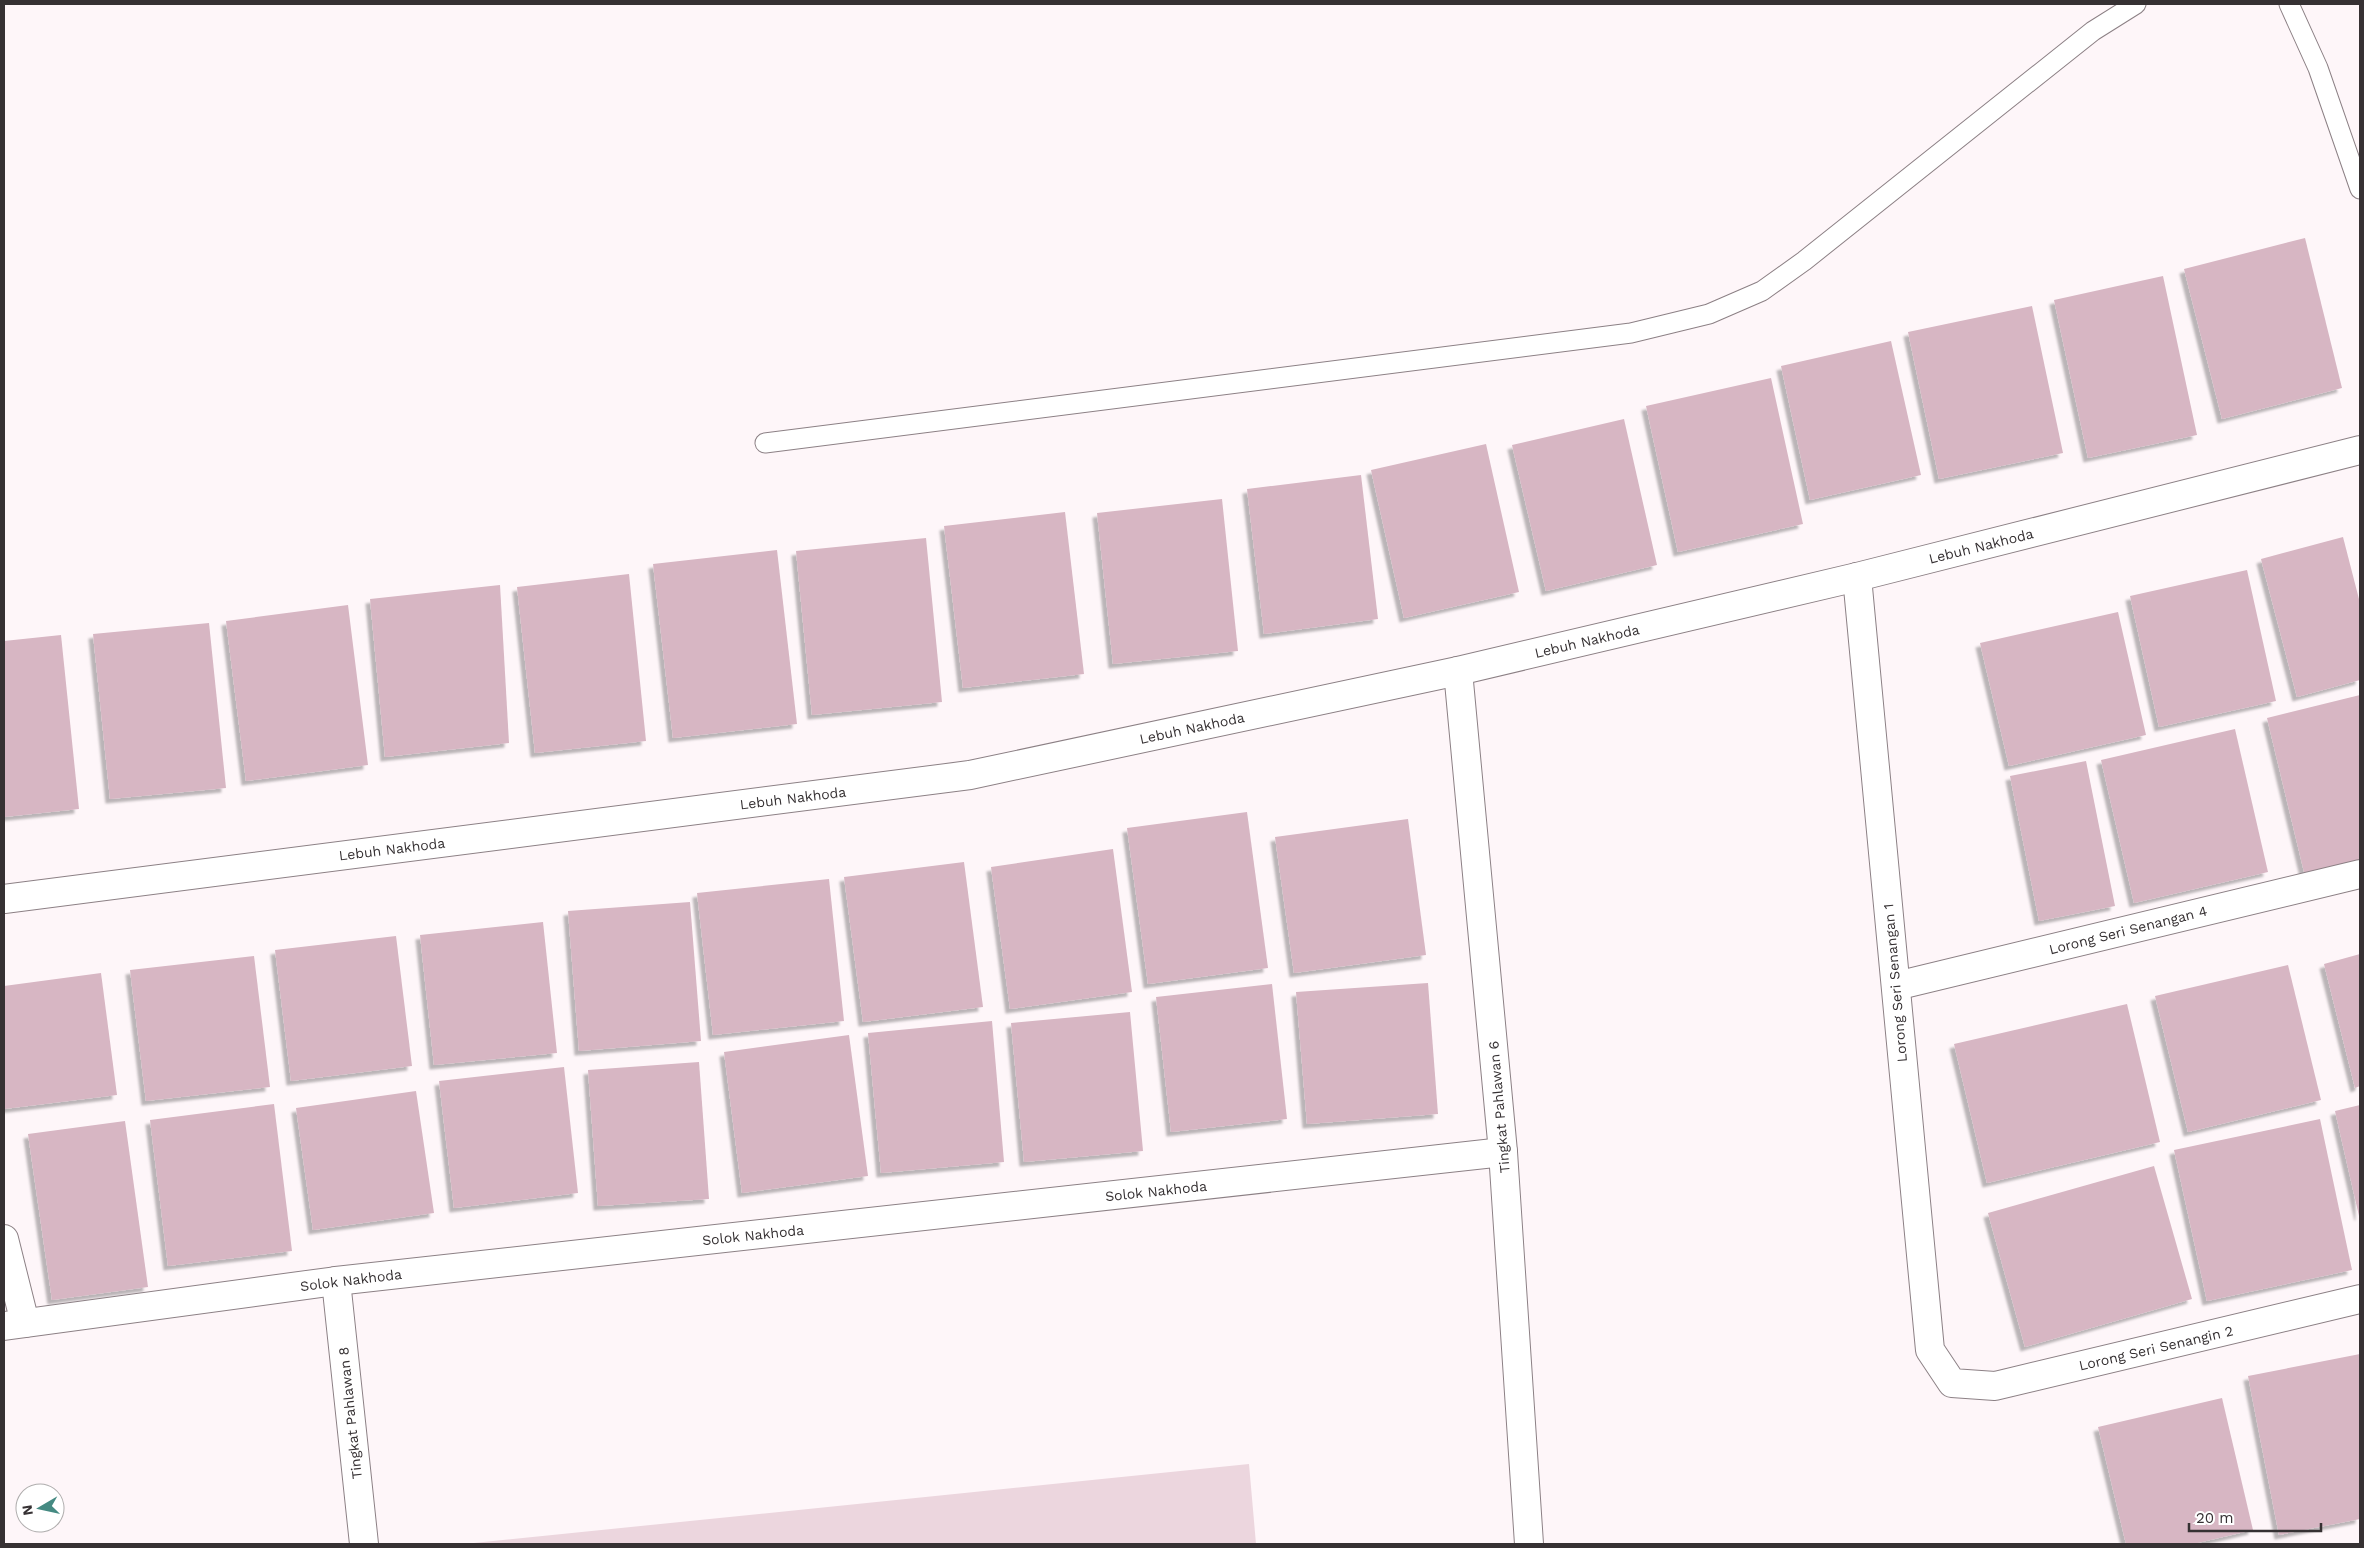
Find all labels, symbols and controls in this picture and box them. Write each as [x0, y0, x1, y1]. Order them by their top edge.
street label: Lebuh Nakhoda [1927, 525, 2035, 567]
street label: Lebuh Nakhoda [1533, 621, 1641, 661]
street label: Lebuh Nakhoda [1138, 709, 1246, 747]
street label: Lebuh Nakhoda [739, 784, 847, 812]
street label: Lebuh Nakhoda [338, 835, 446, 863]
street label: Lorong Seri Senangan 1 [1880, 903, 1910, 1063]
street label: Lorong Seri Senangan 4 [2047, 903, 2209, 957]
street label: Tingkat Pahlawan 6 [1485, 1040, 1513, 1174]
street label: Solok Nakhoda [1104, 1178, 1208, 1204]
street label: Solok Nakhoda [701, 1222, 805, 1248]
street label: Solok Nakhoda [299, 1266, 403, 1294]
street label: Lorong Seri Senangin 2 [2077, 1322, 2235, 1374]
street label: Tingkat Pahlawan 8 [335, 1346, 365, 1480]
north arrow [15, 1483, 65, 1533]
scale bar [2189, 1500, 2322, 1532]
text: N [18, 1504, 36, 1516]
text: 20 m [2196, 1509, 2234, 1527]

